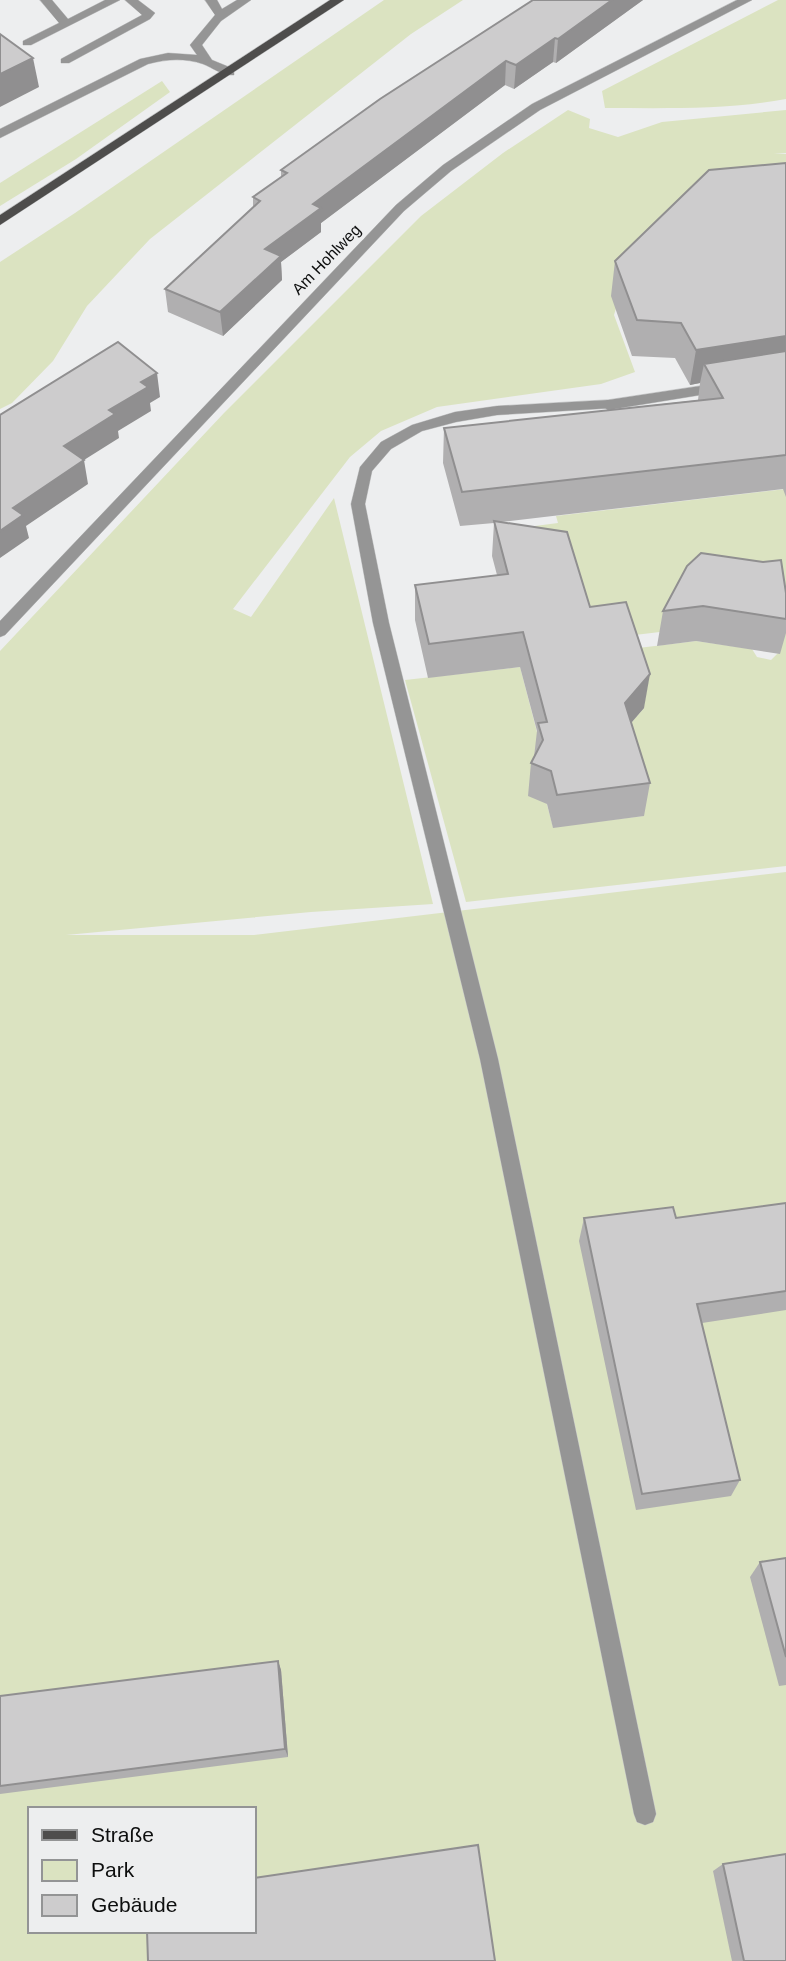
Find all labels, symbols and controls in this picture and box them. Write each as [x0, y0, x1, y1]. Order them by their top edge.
street label: Am Hohlweg [289, 221, 364, 298]
legend [28, 1807, 256, 1933]
text: Straße [91, 1823, 154, 1846]
text: Park [91, 1858, 135, 1881]
text: Gebäude [91, 1893, 177, 1916]

